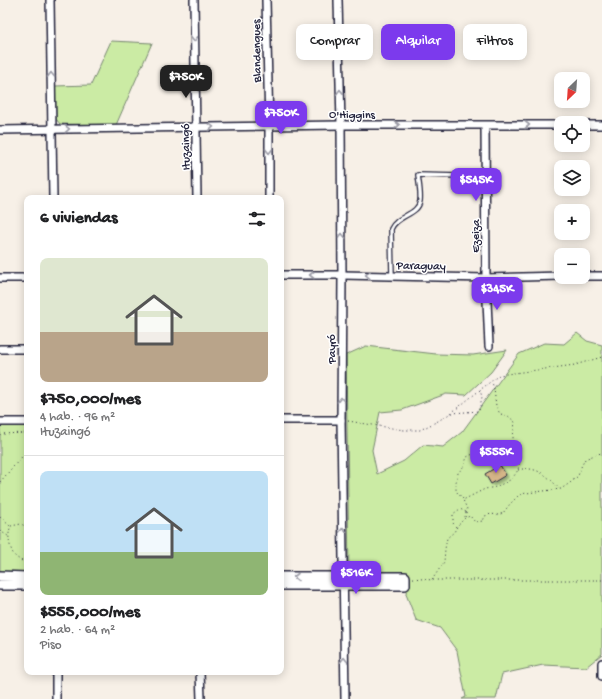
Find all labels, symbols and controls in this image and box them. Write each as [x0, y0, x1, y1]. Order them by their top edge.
street label: Blandengues [250, 19, 266, 84]
chip: Comprar [296, 24, 373, 60]
chip: Alquilar [381, 24, 455, 60]
chip: Filtros [463, 24, 527, 60]
one-way arrow [190, 36, 199, 42]
pin: $750K [158, 65, 214, 99]
text: $750K [169, 70, 203, 85]
one-way arrow [47, 72, 55, 78]
north arrow [554, 72, 590, 108]
map controls [554, 72, 590, 284]
one-way arrow [336, 89, 345, 95]
pin: $750K [253, 101, 309, 135]
text: $750K [264, 106, 298, 121]
street label: O'Higgins [329, 109, 376, 123]
button: locate [554, 116, 590, 152]
one-way arrow [394, 121, 400, 129]
one-way arrow [524, 121, 530, 129]
street label: Ituzaingó [180, 123, 194, 170]
one-way arrow [208, 123, 214, 131]
one-way arrow [64, 125, 70, 133]
one-way arrow [265, 148, 273, 154]
button: layers [554, 160, 590, 196]
pin: $545K [448, 168, 504, 202]
text: $545K [460, 173, 492, 188]
button: + [554, 204, 590, 240]
icon: filters [246, 208, 268, 230]
text: 6 viviendas [40, 209, 118, 229]
street label: Ezeiza [470, 219, 484, 253]
one-way arrow [338, 233, 346, 239]
button: − [554, 248, 590, 284]
street label: Paraguay [395, 260, 446, 274]
one-way arrow [309, 271, 315, 279]
one-way arrow [365, 271, 371, 279]
pin: $345K [469, 277, 525, 311]
text: $345K [481, 282, 513, 297]
icon: home [118, 284, 190, 356]
street label: Payró [326, 334, 340, 365]
text: $750,000/mes [40, 390, 141, 410]
one-way arrow [337, 397, 346, 403]
text: 4 hab. · 96 m² [40, 410, 115, 425]
text: Ituzaingó [40, 425, 91, 440]
pin: $555K [468, 440, 524, 474]
text: $555K [479, 445, 513, 460]
icon: home [118, 497, 190, 569]
one-way arrow [339, 527, 347, 533]
pin: $516K [328, 561, 384, 595]
text: $516K [340, 566, 372, 581]
one-way arrow [293, 573, 299, 581]
text: $555,000/mes [40, 603, 140, 623]
text: 2 hab. · 64 m² [40, 623, 115, 638]
text: Piso [40, 638, 62, 653]
one-way arrow [340, 657, 348, 663]

